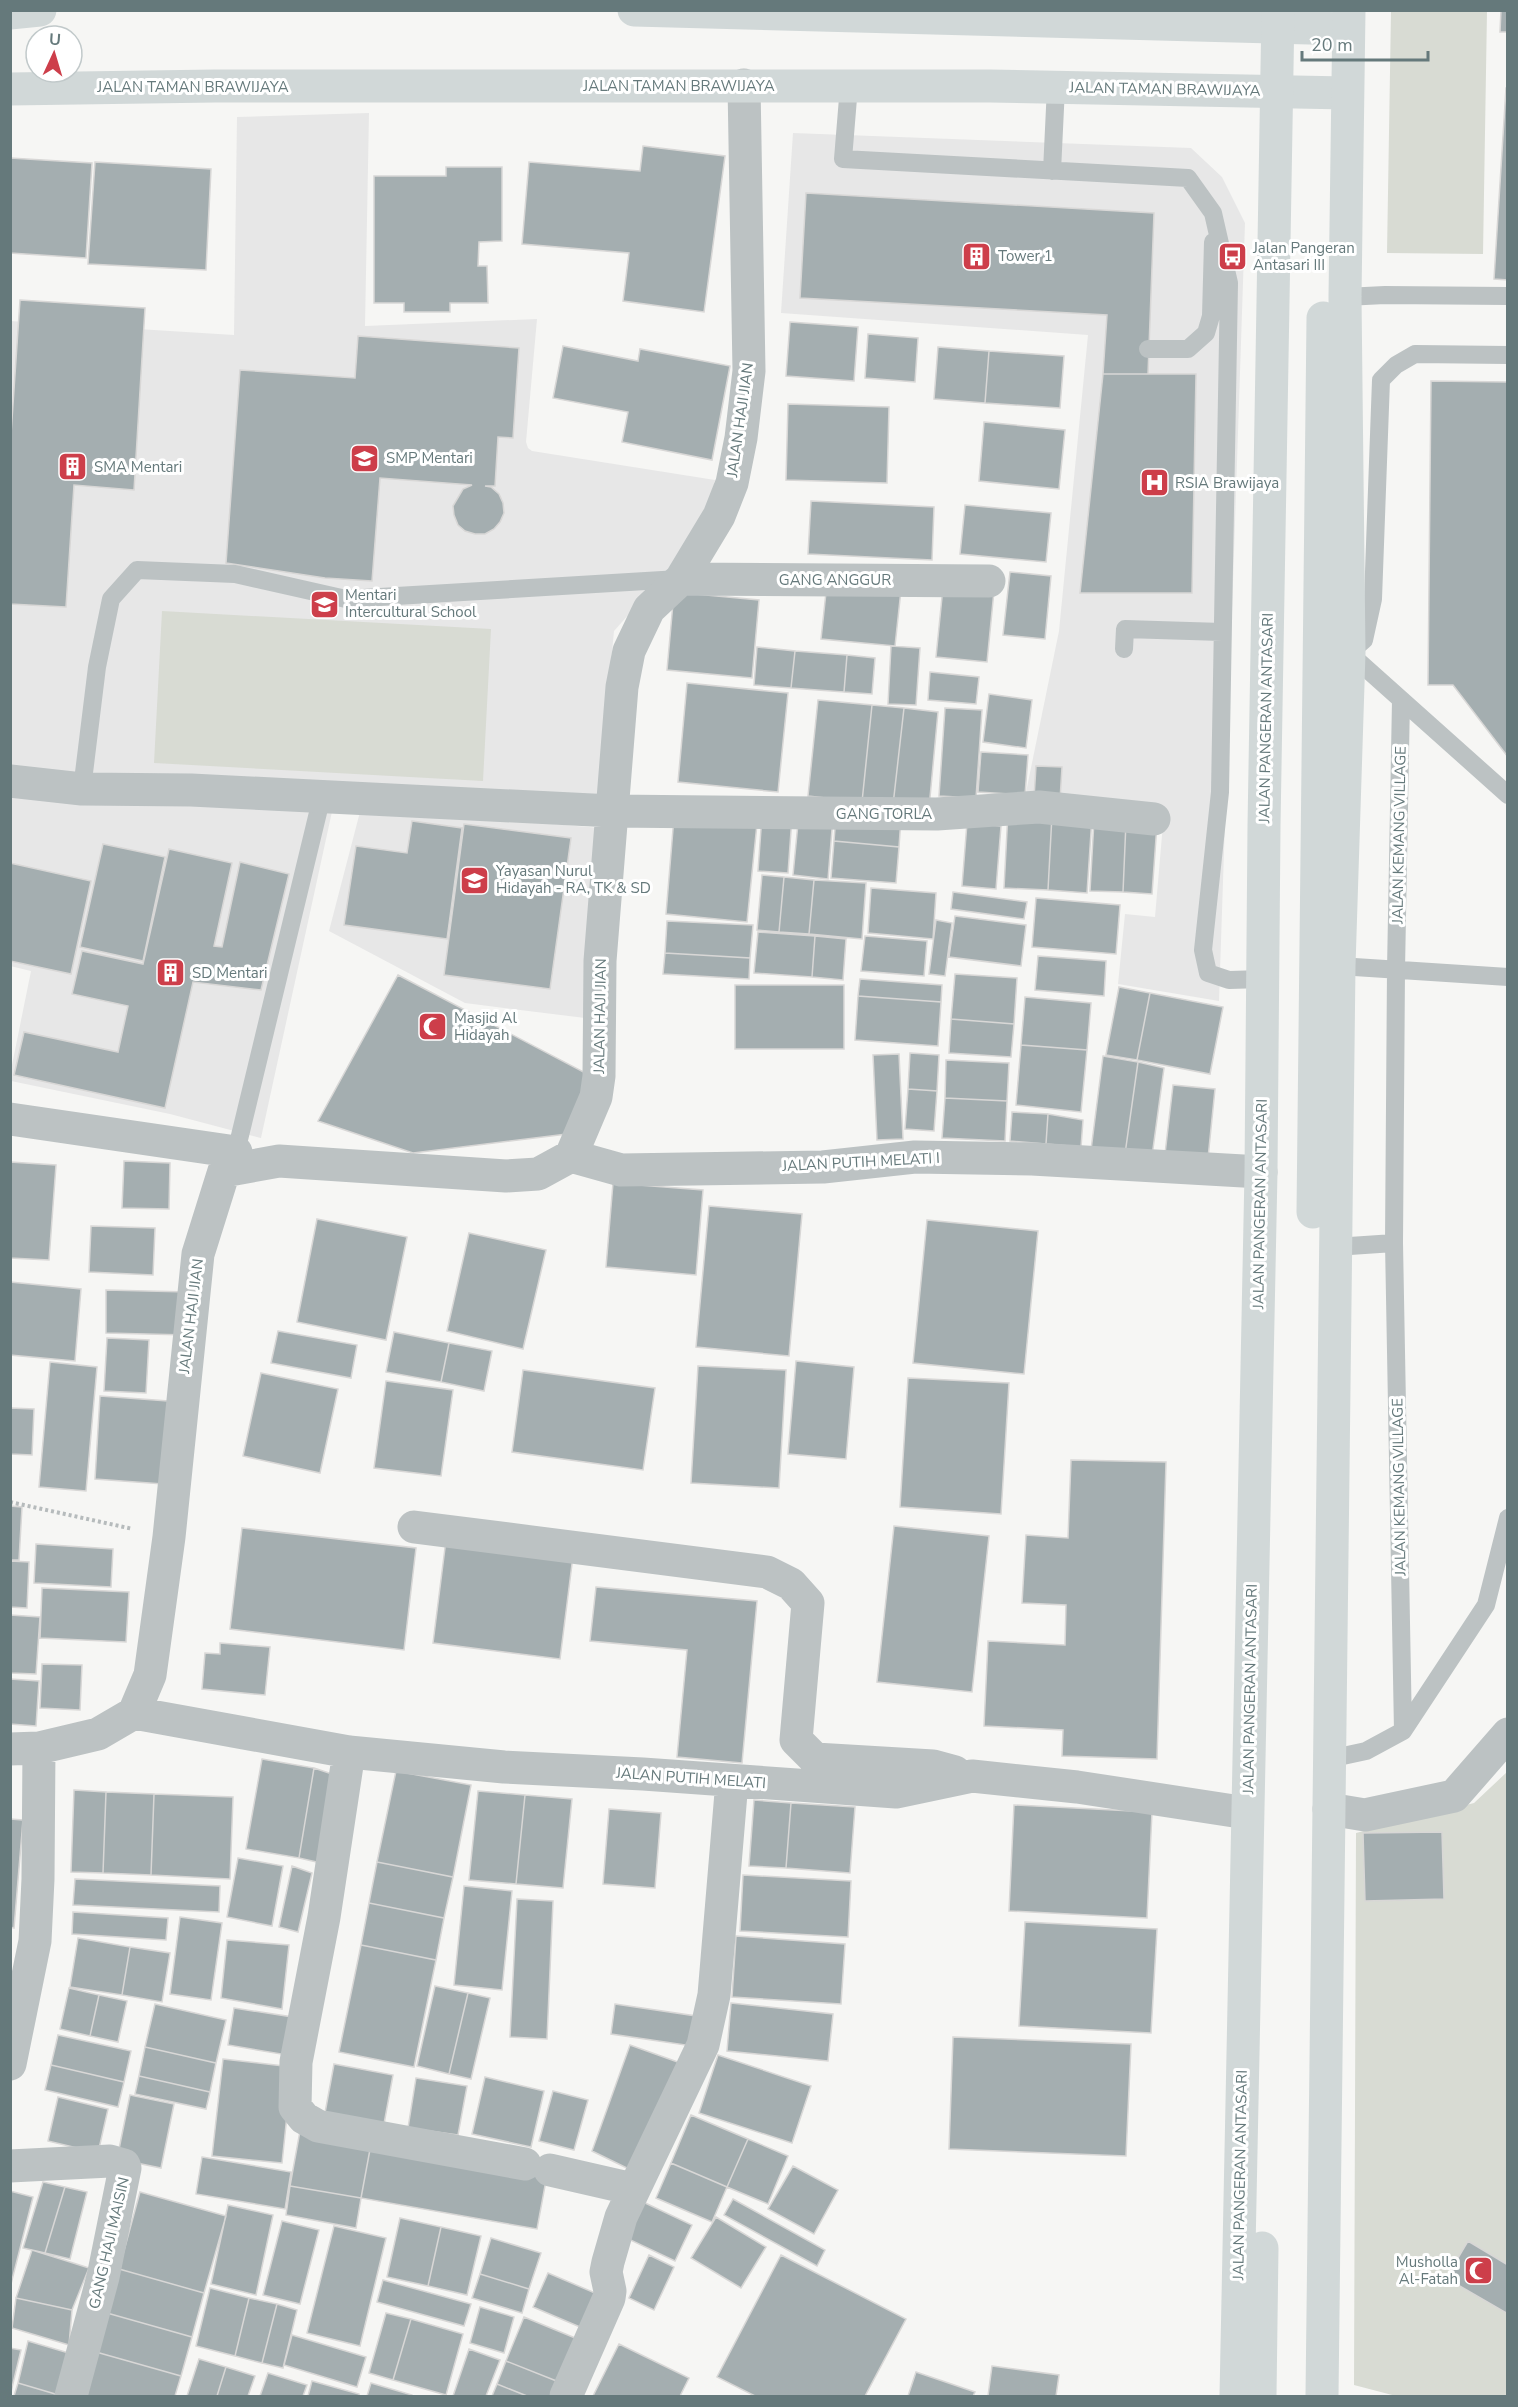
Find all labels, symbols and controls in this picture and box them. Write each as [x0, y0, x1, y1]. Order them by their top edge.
north arrow [24, 24, 84, 84]
scale bar [1302, 24, 1428, 62]
text: U [48, 29, 62, 51]
text: 20 m [1311, 33, 1353, 57]
street label: JALAN TAMAN BRAWIJAYA [582, 76, 775, 96]
street label: JALAN TAMAN BRAWIJAYA [96, 77, 289, 97]
street label: JALAN TAMAN BRAWIJAYA [1068, 77, 1261, 101]
place label: Jalan Pangeran Antasari III [1252, 238, 1355, 275]
building icon: Tower 1 [961, 240, 993, 272]
bus stop icon: Jalan Pangeran Antasari III [1216, 241, 1248, 273]
place label: Tower 1 [998, 246, 1053, 266]
street label: JALAN HAJI JIAN [722, 361, 758, 480]
school or university icon: SMP Mentari [349, 442, 381, 474]
place label: SMP Mentari [386, 448, 473, 468]
building icon: SMA Mentari [57, 451, 89, 483]
place label: SMA Mentari [94, 457, 182, 477]
hospital icon: RSIA Brawijaya [1138, 467, 1170, 499]
place label: RSIA Brawijaya [1175, 473, 1279, 493]
street label: GANG ANGGUR [779, 570, 891, 590]
place label: Mentari Intercultural School [345, 585, 477, 622]
school or university icon: Mentari Intercultural School [308, 588, 340, 620]
street label: JALAN PANGERAN ANTASARI [1254, 613, 1278, 824]
street label: JALAN KEMANG VILLAGE [1387, 746, 1411, 925]
street label: GANG TORLA [836, 804, 932, 824]
place label: Yayasan Nurul Hidayah - RA, TK & SD [495, 861, 651, 898]
school or university icon: Yayasan Nurul Hidayah - RA, TK & SD [459, 864, 491, 896]
building icon: SD Mentari [155, 957, 187, 989]
street label: JALAN HAJI JIAN [589, 958, 611, 1075]
place label: SD Mentari [192, 963, 268, 983]
place label: Masjid Al Hidayah [454, 1008, 518, 1045]
mosque icon: Masjid Al Hidayah [417, 1011, 449, 1043]
street label: JALAN PANGERAN ANTASARI [1248, 1099, 1272, 1310]
street label: JALAN PUTIH MELATI I [781, 1148, 940, 1176]
street label: JALAN HAJI JIAN [174, 1257, 208, 1376]
street label: JALAN KEMANG VILLAGE [1387, 1398, 1411, 1577]
street label: JALAN PANGERAN ANTASARI [1238, 1584, 1262, 1795]
street label: JALAN PUTIH MELATI [614, 1763, 767, 1793]
street label: JALAN PANGERAN ANTASARI [1228, 2070, 1252, 2281]
street label: GANG HAJI MAISIN [84, 2175, 134, 2311]
place label: Musholla Al-Fatah [1396, 2252, 1458, 2289]
mosque icon: Musholla Al-Fatah [1463, 2255, 1495, 2287]

